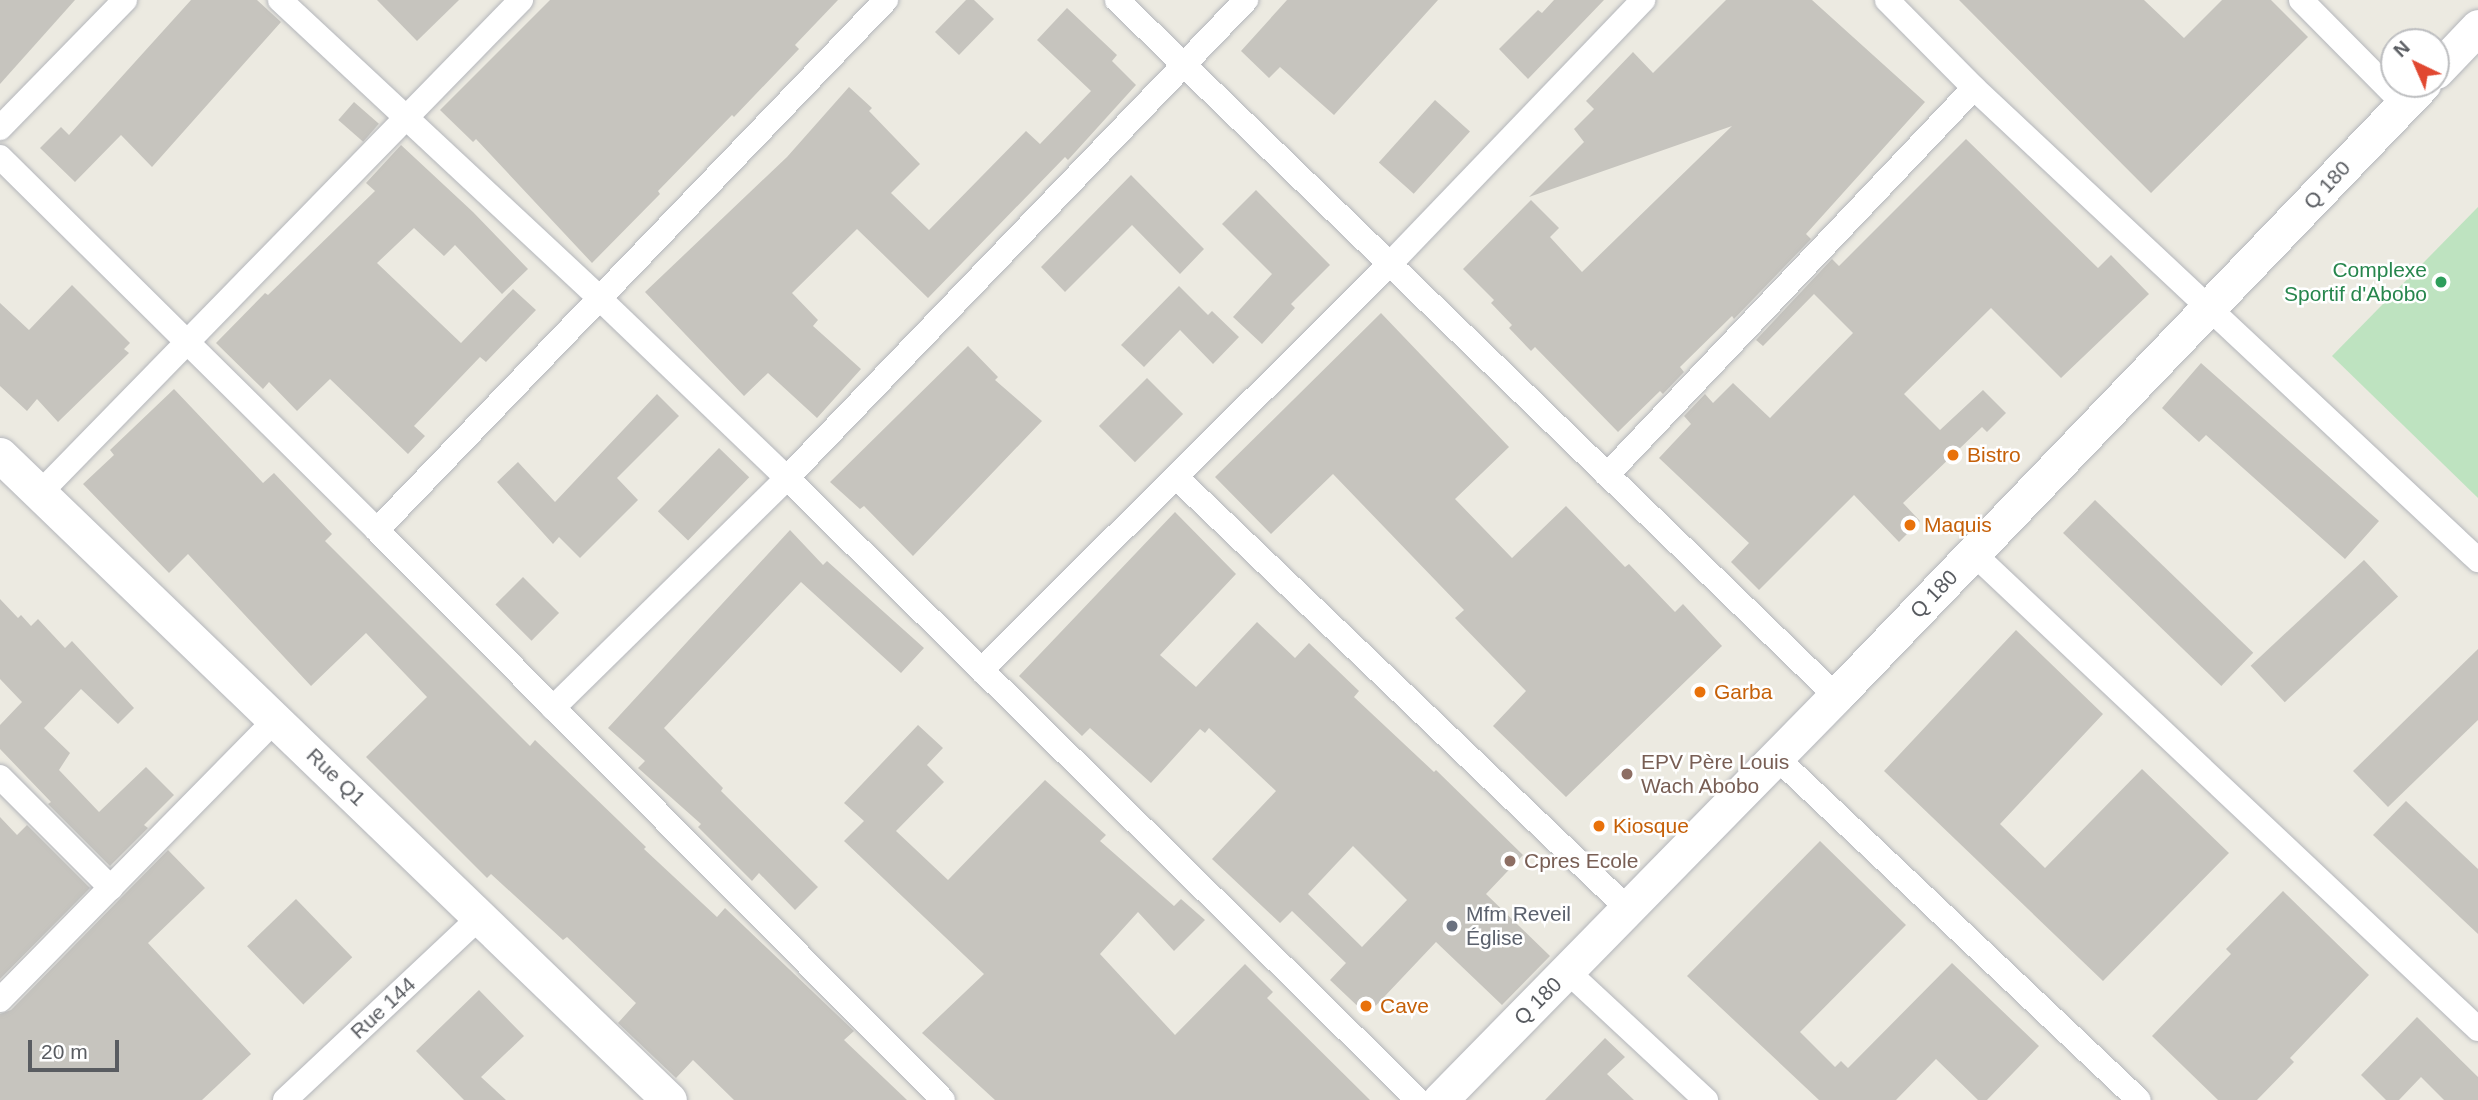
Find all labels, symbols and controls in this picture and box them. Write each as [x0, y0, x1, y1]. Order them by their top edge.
north arrow [2380, 28, 2450, 98]
text: N [2389, 37, 2414, 61]
street label: Q 180 [2298, 155, 2356, 215]
place label: Complexe Sportif d'Abobo [2284, 257, 2427, 307]
marker: Complexe Sportif d'Abobo [2433, 274, 2449, 290]
place label: Bistro [1967, 442, 2021, 468]
marker: Bistro [1945, 447, 1961, 463]
place label: Maquis [1924, 512, 1992, 538]
marker: Maquis [1902, 517, 1918, 533]
street label: Q 180 [1905, 565, 1963, 623]
place label: Garba [1714, 679, 1772, 705]
marker: Garba [1692, 684, 1708, 700]
street label: Rue Q1 [301, 743, 371, 811]
place label: EPV Père Louis Wach Abobo [1641, 749, 1789, 799]
marker: EPV Père Louis Wach Abobo [1619, 766, 1635, 782]
place label: Kiosque [1613, 813, 1689, 839]
marker: Kiosque [1591, 818, 1607, 834]
place label: Cpres Ecole [1524, 848, 1638, 874]
marker: Cpres Ecole [1502, 853, 1518, 869]
place label: Mfm Reveil Église [1466, 901, 1571, 951]
marker: Mfm Reveil Église [1444, 918, 1460, 934]
street label: Rue 144 [345, 972, 421, 1044]
street label: Q 180 [1509, 972, 1567, 1030]
place label: Cave [1380, 993, 1429, 1019]
marker: Cave [1358, 998, 1374, 1014]
scale bar [32, 1026, 122, 1070]
text: 20 m [41, 1040, 88, 1063]

